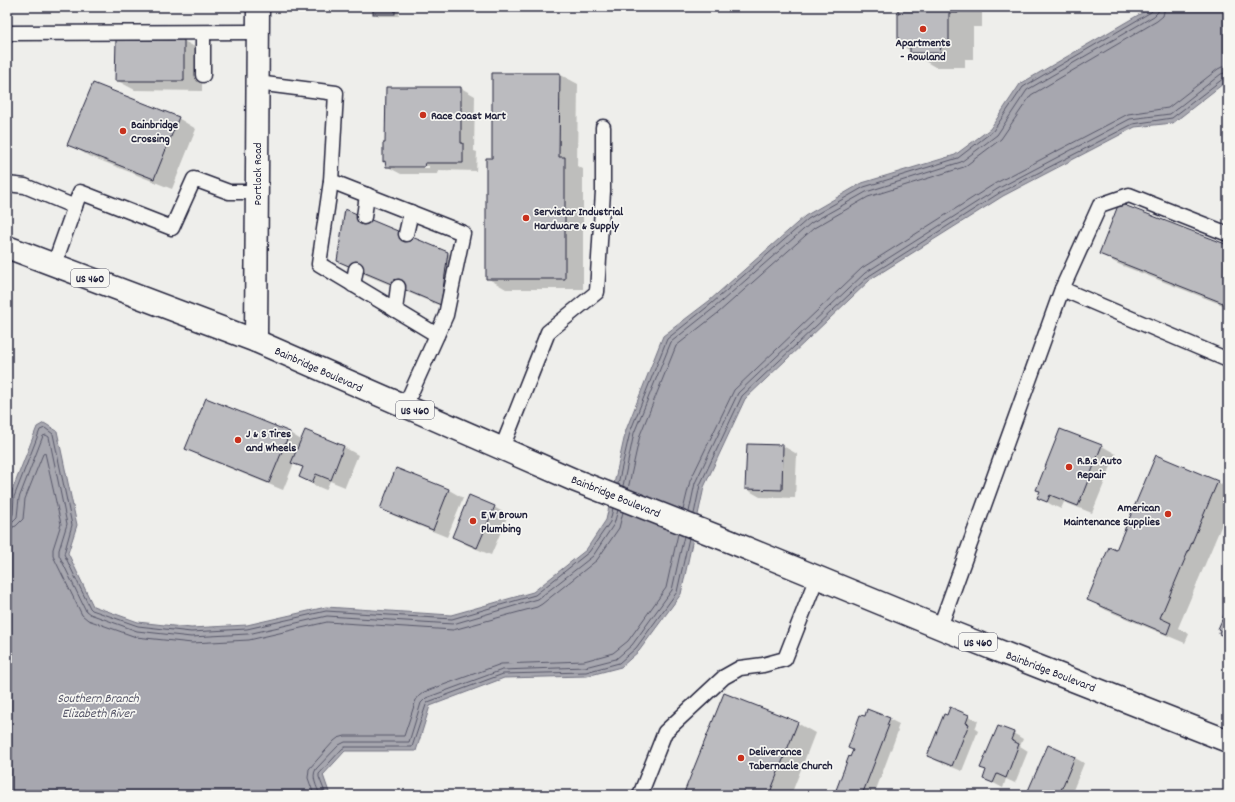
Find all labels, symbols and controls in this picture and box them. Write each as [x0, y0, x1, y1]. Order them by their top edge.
marker: Apartments - Rowland [918, 24, 928, 34]
place label: Apartments - Rowland [895, 35, 951, 66]
place label: Race Coast Mart [431, 108, 507, 125]
marker: Race Coast Mart [418, 110, 428, 120]
place label: Bainbridge Crossing [131, 117, 179, 148]
marker: Bainbridge Crossing [118, 126, 128, 136]
street label: Portlock Road [250, 143, 267, 205]
place label: Servistar Industrial Hardware & Supply [534, 204, 623, 235]
marker: Servistar Industrial Hardware & Supply [521, 213, 531, 223]
road number: US 460 [71, 269, 109, 287]
street label: Bainbridge Boulevard [272, 343, 365, 397]
road number: US 460 [396, 401, 434, 419]
place label: J & S Tires and Wheels [246, 426, 296, 457]
marker: J & S Tires and Wheels [233, 435, 243, 445]
place label: R.B.s Auto Repair [1077, 453, 1122, 484]
marker: R.B.s Auto Repair [1064, 462, 1074, 472]
street label: Bainbridge Boulevard [568, 472, 663, 523]
place label: American Maintenance Supplies [1063, 500, 1160, 531]
place label: E W Brown Plumbing [481, 507, 528, 538]
marker: American Maintenance Supplies [1163, 509, 1173, 519]
marker: E W Brown Plumbing [468, 516, 478, 526]
road number: US 460 [959, 633, 997, 651]
street label: Bainbridge Boulevard [1003, 647, 1098, 697]
water label: Southern Branch Elizabeth River [57, 690, 140, 724]
place label: Deliverance Tabernacle Church [749, 744, 833, 775]
marker: Deliverance Tabernacle Church [736, 753, 746, 763]

